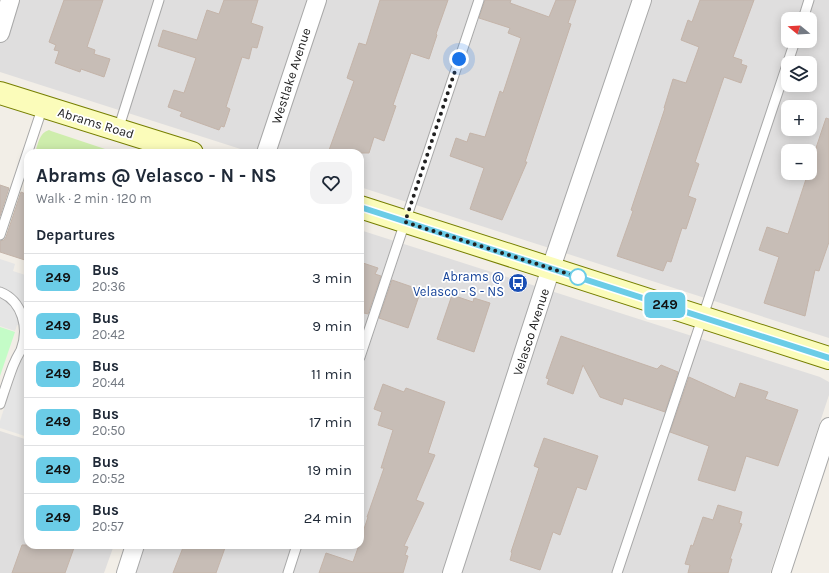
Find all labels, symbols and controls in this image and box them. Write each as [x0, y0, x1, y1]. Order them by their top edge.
north arrow [781, 12, 817, 48]
map controls [781, 12, 817, 180]
street label: Westlake Avenue [268, 26, 314, 126]
your location [449, 49, 469, 69]
button: layers [781, 56, 817, 92]
button: + [781, 100, 817, 136]
street label: Abrams Road [56, 104, 136, 142]
button: − [781, 144, 817, 180]
button: heart [310, 162, 352, 204]
text: Abrams @ Velasco - N - NS [36, 165, 277, 187]
text: Walk · 2 min · 120 m [36, 191, 152, 206]
text: Departures [36, 226, 115, 244]
text: Bus [92, 261, 119, 279]
unlabelled marker [569, 268, 587, 286]
text: 249 [45, 269, 71, 286]
text: 3 min [312, 269, 352, 287]
place label: Abrams @ Velasco - S - NS [413, 269, 504, 299]
bus stop icon: Abrams @ Velasco - S - NS [507, 272, 529, 294]
text: 20:36 [92, 279, 125, 294]
street label: Velasco Avenue [510, 286, 552, 378]
line badge: 249 [642, 292, 688, 318]
text: 249 [652, 296, 678, 313]
text: Bus [92, 309, 119, 327]
text: 249 [45, 317, 71, 334]
text: 9 min [312, 317, 352, 335]
text: 20:42 [92, 327, 125, 342]
text: Bus [92, 357, 119, 375]
text: 249 [45, 365, 71, 382]
text: 11 min [311, 365, 352, 383]
text: 20:44 [92, 375, 125, 390]
text: Bus [92, 405, 119, 423]
text: 249 [45, 413, 71, 430]
text: 17 min [309, 413, 352, 431]
text: 20:50 [92, 423, 125, 438]
text: Bus [92, 453, 119, 471]
text: 249 [45, 461, 71, 478]
text: 19 min [307, 461, 352, 479]
text: 20:52 [92, 471, 125, 486]
text: Bus [92, 501, 119, 519]
text: 249 [45, 509, 71, 526]
text: 24 min [304, 509, 352, 527]
text: 20:57 [92, 519, 124, 534]

